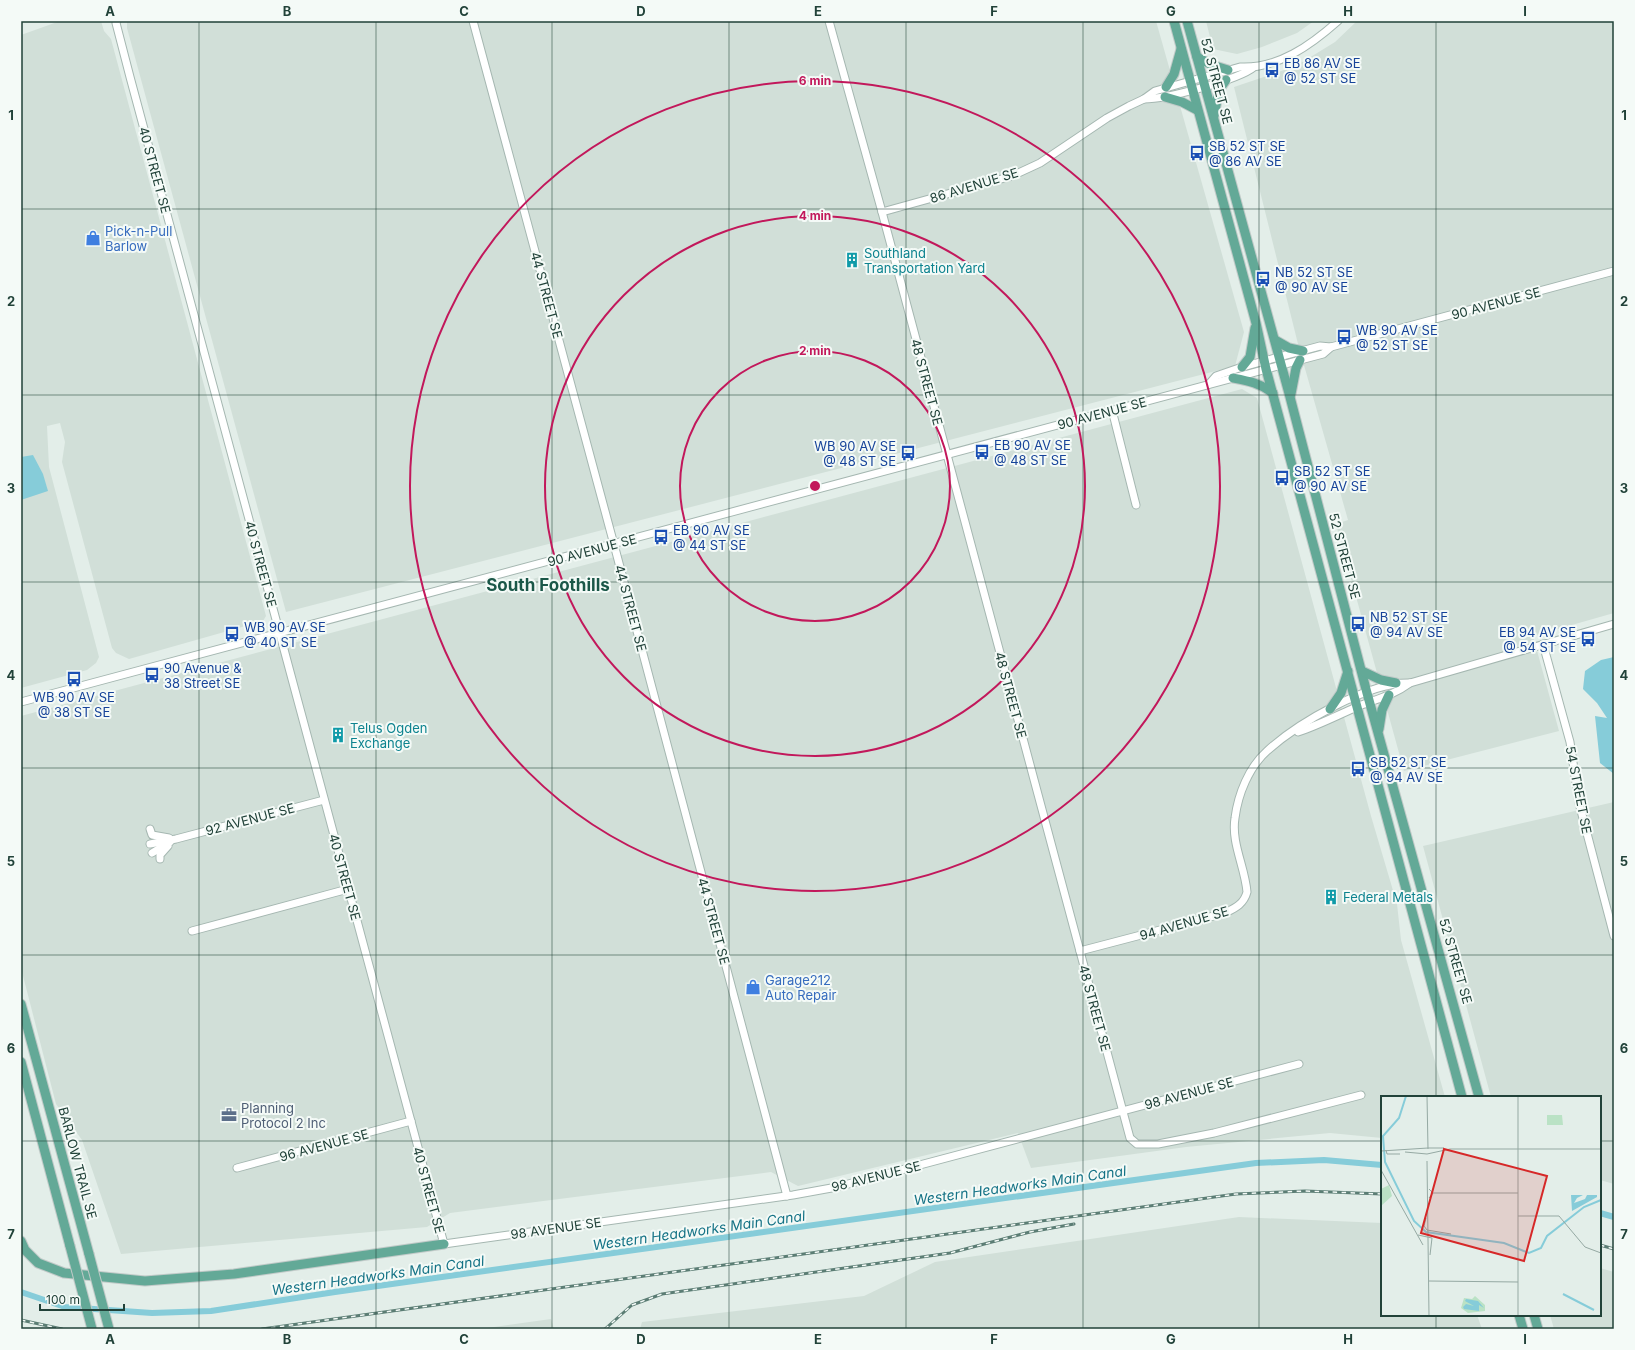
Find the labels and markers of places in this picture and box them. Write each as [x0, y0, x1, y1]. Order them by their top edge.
place label: EB 86 AV SE @ 52 ST SE [1284, 55, 1361, 86]
bus stop icon: EB 86 AV SE @ 52 ST SE [1263, 61, 1281, 79]
place label: SB 52 ST SE @ 86 AV SE [1209, 138, 1286, 169]
bus stop icon: SB 52 ST SE @ 86 AV SE [1188, 144, 1206, 162]
place label: Pick-n-Pull Barlow [105, 223, 172, 254]
shop icon: Pick-n-Pull Barlow [84, 229, 102, 247]
place label: Southland Transportation Yard [864, 245, 985, 276]
building icon: Southland Transportation Yard [843, 251, 861, 269]
place label: NB 52 ST SE @ 90 AV SE [1275, 264, 1353, 295]
bus stop icon: NB 52 ST SE @ 90 AV SE [1254, 270, 1272, 288]
place label: WB 90 AV SE @ 52 ST SE [1356, 322, 1438, 353]
bus stop icon: WB 90 AV SE @ 52 ST SE [1335, 328, 1353, 346]
place label: EB 90 AV SE @ 48 ST SE [994, 437, 1071, 468]
place label: WB 90 AV SE @ 48 ST SE [814, 438, 896, 469]
bus stop icon: EB 90 AV SE @ 48 ST SE [973, 443, 991, 461]
bus stop icon: WB 90 AV SE @ 48 ST SE [899, 444, 917, 462]
place label: SB 52 ST SE @ 90 AV SE [1294, 463, 1371, 494]
bus stop icon: SB 52 ST SE @ 90 AV SE [1273, 469, 1291, 487]
centre of rings [808, 479, 822, 493]
place label: EB 90 AV SE @ 44 ST SE [673, 522, 750, 553]
bus stop icon: EB 90 AV SE @ 44 ST SE [652, 528, 670, 546]
place label: NB 52 ST SE @ 94 AV SE [1370, 609, 1448, 640]
bus stop icon: NB 52 ST SE @ 94 AV SE [1349, 615, 1367, 633]
place label: WB 90 AV SE @ 40 ST SE [244, 619, 326, 650]
place label: EB 94 AV SE @ 54 ST SE [1499, 624, 1576, 655]
bus stop icon: WB 90 AV SE @ 40 ST SE [223, 625, 241, 643]
bus stop icon: EB 94 AV SE @ 54 ST SE [1579, 630, 1597, 648]
place label: 90 Avenue & 38 Street SE [164, 660, 242, 691]
bus stop icon: 90 Avenue & 38 Street SE [143, 666, 161, 684]
bus stop icon: WB 90 AV SE @ 38 ST SE [65, 670, 83, 688]
place label: WB 90 AV SE @ 38 ST SE [33, 689, 115, 720]
place label: Telus Ogden Exchange [350, 720, 427, 751]
building icon: Telus Ogden Exchange [329, 726, 347, 744]
place label: SB 52 ST SE @ 94 AV SE [1370, 754, 1447, 785]
bus stop icon: SB 52 ST SE @ 94 AV SE [1349, 760, 1367, 778]
building icon: Federal Metals [1322, 888, 1340, 906]
place label: Federal Metals [1343, 889, 1433, 905]
place label: Garage212 Auto Repair [765, 972, 837, 1003]
shop icon: Garage212 Auto Repair [744, 978, 762, 996]
place label: Planning Protocol 2 Inc [241, 1100, 326, 1131]
office icon: Planning Protocol 2 Inc [220, 1106, 238, 1124]

